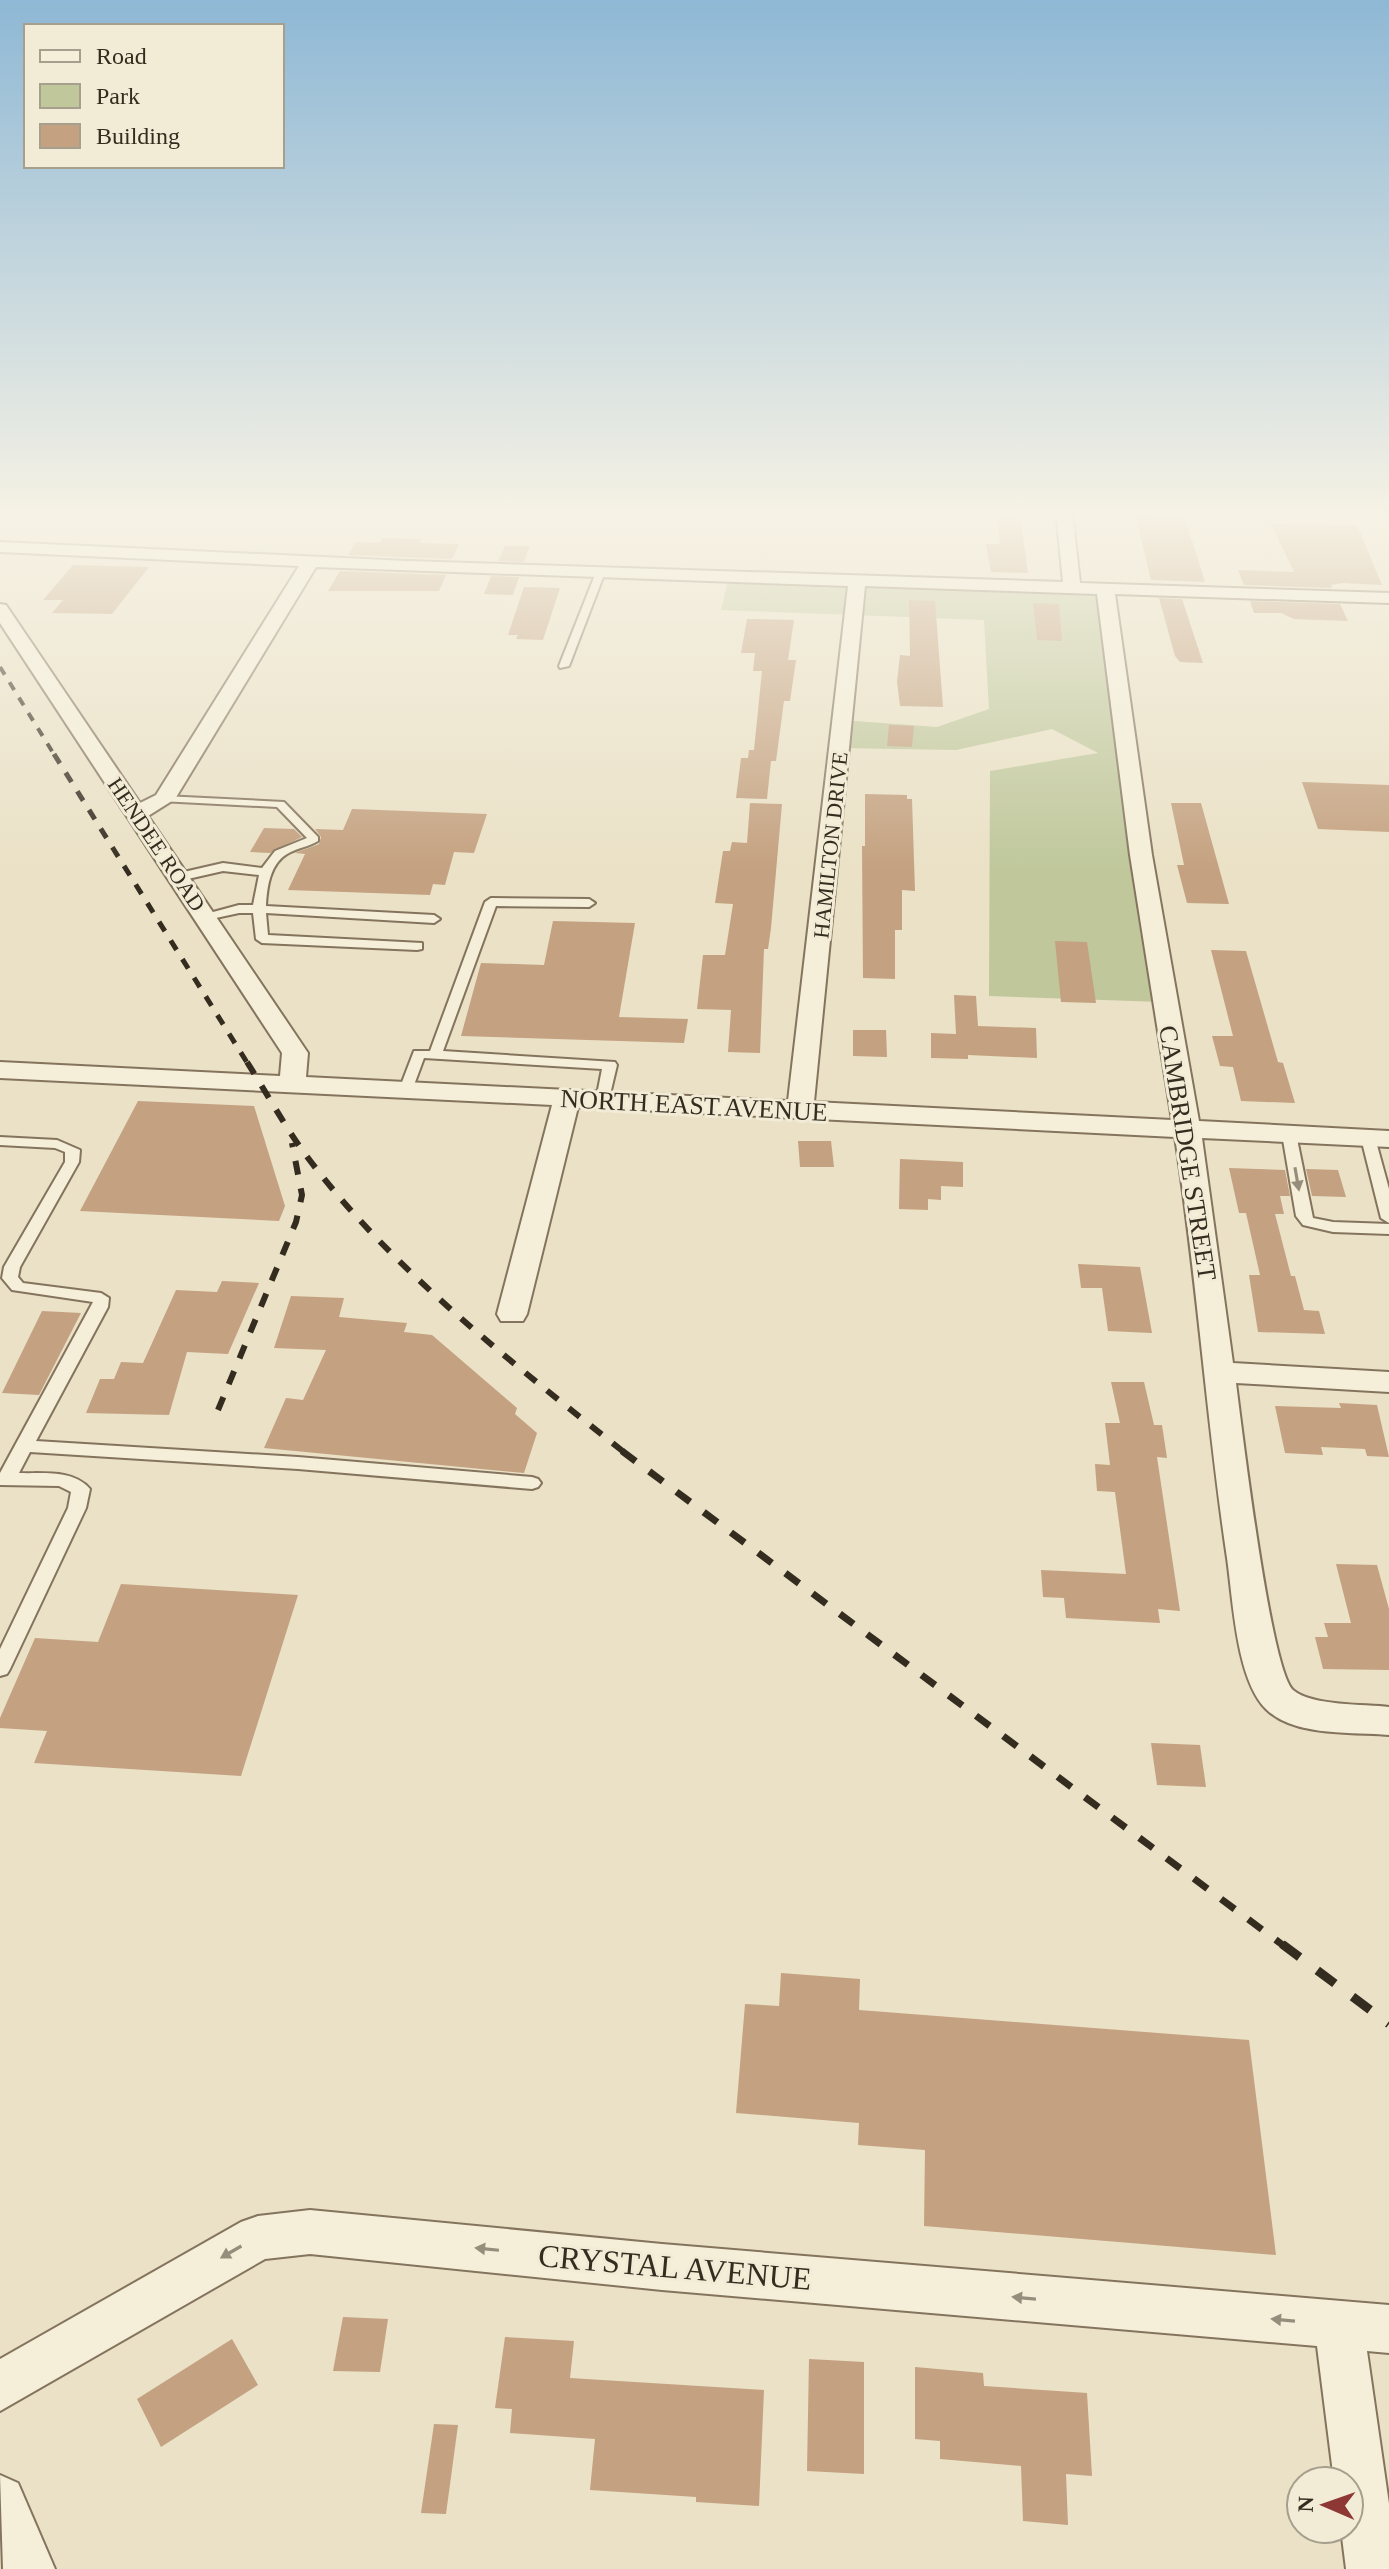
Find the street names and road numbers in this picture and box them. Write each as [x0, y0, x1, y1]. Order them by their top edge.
street label: HAMILTON DRIVE [808, 750, 853, 940]
street label: HENDEE ROAD [103, 773, 211, 916]
street label: CAMBRIDGE STREET [1153, 1023, 1222, 1283]
street label: NORTH EAST AVENUE [560, 1084, 828, 1127]
street label: CRYSTAL AVENUE [537, 2237, 813, 2297]

